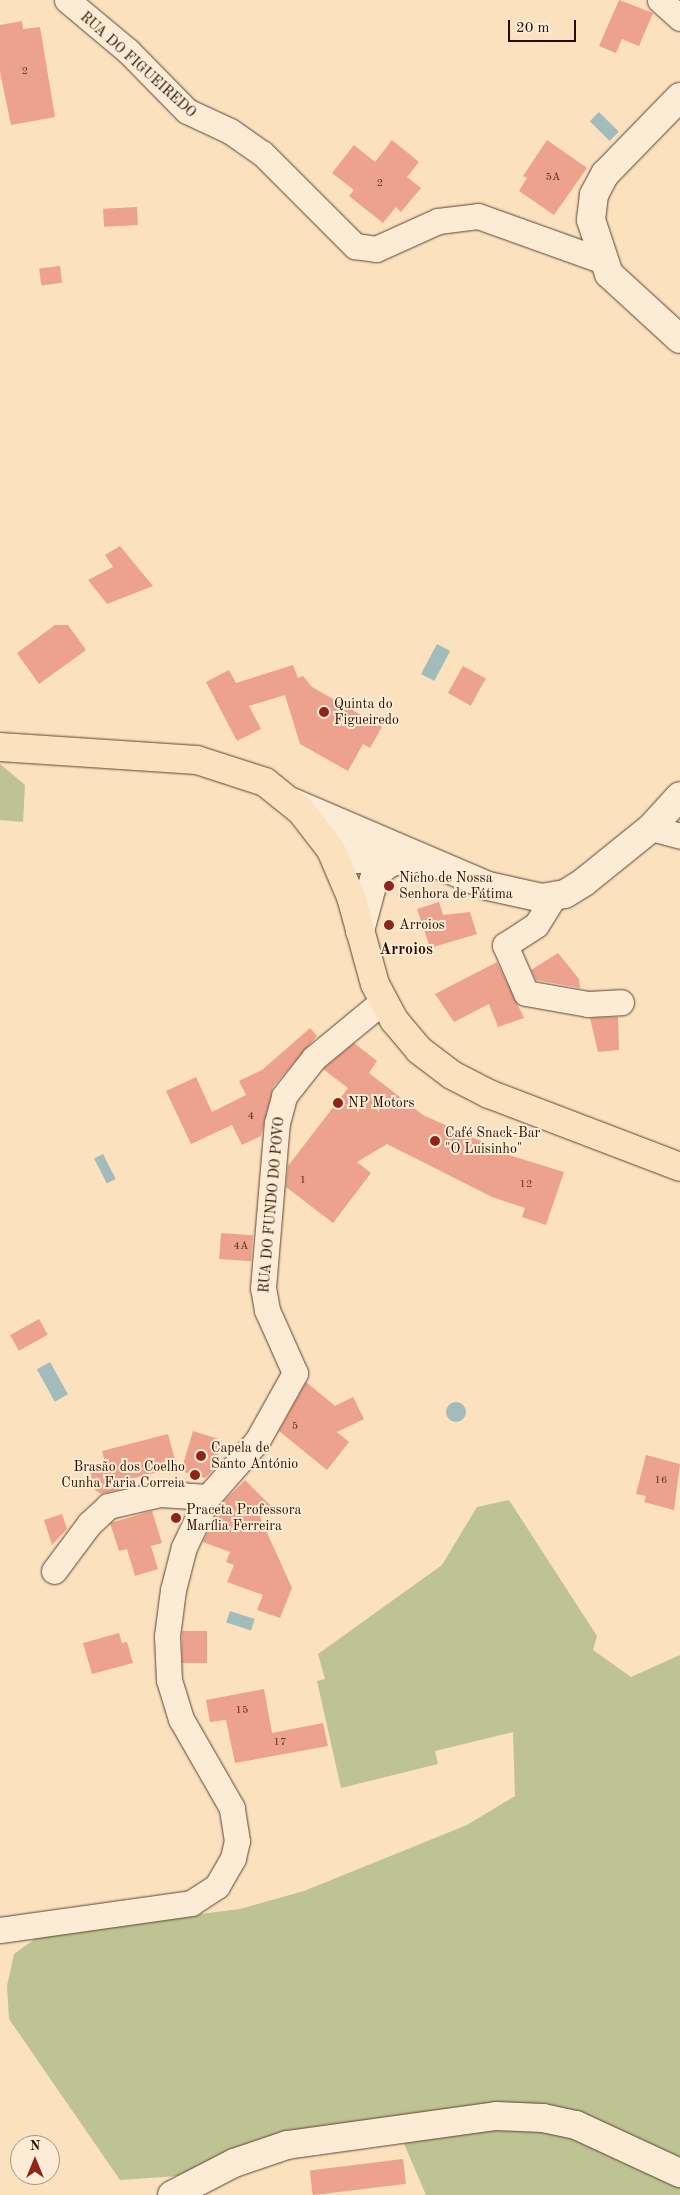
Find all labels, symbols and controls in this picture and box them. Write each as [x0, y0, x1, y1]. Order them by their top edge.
street label: RUA DO FIGUEIREDO [77, 9, 199, 121]
scale bar [510, 10, 578, 42]
text: 20 m [516, 21, 550, 36]
house number: 2 [22, 65, 28, 79]
house number: 5A [546, 171, 560, 185]
house number: 2 [377, 177, 383, 191]
place label: Quinta do Figueiredo [334, 696, 399, 729]
marker: Quinta do Figueiredo [318, 706, 330, 718]
place label: Nicho de Nossa Senhora de Fátima [399, 870, 513, 902]
marker: Nicho de Nossa Senhora de Fátima [383, 880, 395, 892]
place label: Arroios [399, 917, 445, 933]
marker: Arroios [383, 919, 395, 931]
district label: Arroios [379, 940, 433, 960]
place label: NP Motors [348, 1095, 415, 1111]
marker: NP Motors [332, 1097, 344, 1109]
house number: 4 [248, 1110, 254, 1124]
street label: RUA DO FUNDO DO POVO [256, 1116, 288, 1294]
place label: Café Snack-Bar "O Luisinho" [445, 1125, 540, 1158]
marker: Café Snack-Bar "O Luisinho" [429, 1135, 441, 1147]
house number: 1 [300, 1174, 306, 1188]
house number: 12 [520, 1178, 532, 1192]
house number: 4A [234, 1240, 248, 1254]
house number: 5 [292, 1420, 298, 1434]
place label: Capela de Santo António [211, 1440, 298, 1472]
marker: Capela de Santo António [195, 1450, 207, 1462]
place label: Brasão dos Coelho Cunha Faria Correia [61, 1459, 185, 1491]
marker: Brasão dos Coelho Cunha Faria Correia [189, 1469, 201, 1481]
house number: 16 [655, 1474, 667, 1488]
place label: Praceta Professora Marília Ferreira [186, 1502, 301, 1534]
marker: Praceta Professora Marília Ferreira [170, 1512, 182, 1524]
house number: 15 [236, 1704, 248, 1718]
house number: 17 [274, 1736, 286, 1750]
north arrow [10, 2135, 60, 2185]
text: N [30, 2139, 40, 2153]

